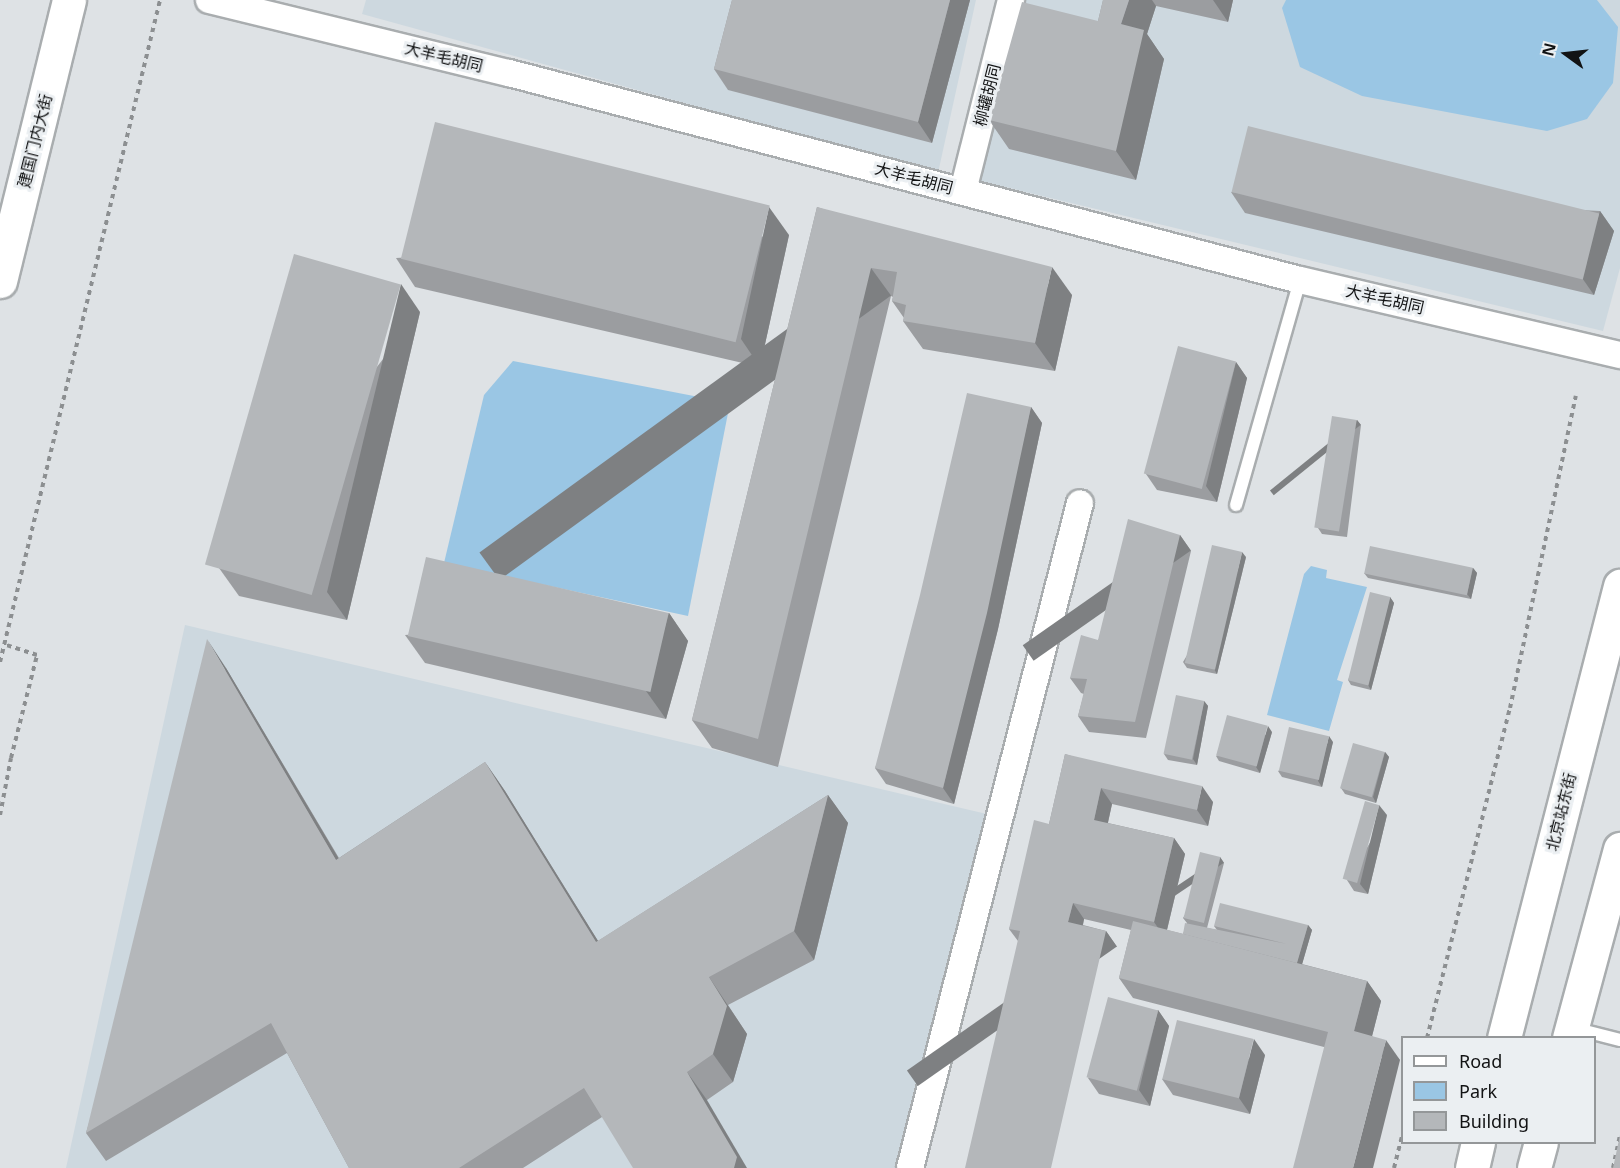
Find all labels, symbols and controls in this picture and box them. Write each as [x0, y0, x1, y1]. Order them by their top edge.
north arrow [1536, 24, 1596, 84]
street label: 大羊毛胡同 [403, 38, 485, 76]
text: N [1536, 40, 1561, 58]
street label: 柳罐胡同 [970, 62, 1004, 128]
street label: 建国门内大街 [14, 92, 56, 190]
street label: 大羊毛胡同 [873, 158, 955, 198]
street label: 大羊毛胡同 [1344, 281, 1426, 317]
street label: 北京站东街 [1542, 771, 1580, 853]
legend [1401, 1036, 1596, 1144]
text: Road [1459, 1049, 1502, 1073]
text: Park [1459, 1079, 1497, 1103]
text: Building [1459, 1109, 1529, 1133]

